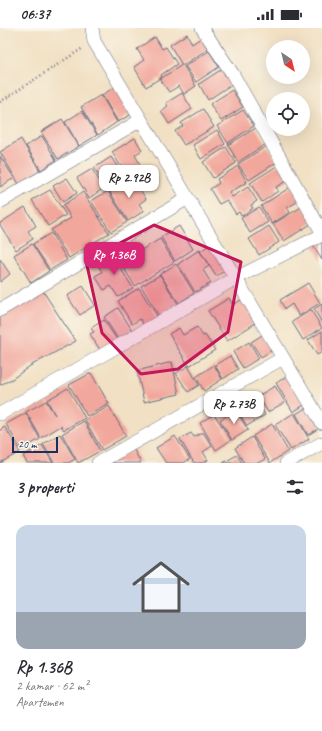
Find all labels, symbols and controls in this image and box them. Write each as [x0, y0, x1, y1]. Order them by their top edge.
text: 06:37 [20, 5, 50, 24]
north arrow [266, 40, 310, 84]
map controls [266, 40, 310, 136]
button: locate [266, 92, 310, 136]
pin: Rp 2.92B [88, 165, 170, 199]
text: Rp 2.92B [108, 170, 150, 186]
pin: Rp 1.36B [73, 242, 155, 276]
text: Rp 1.36B [93, 247, 135, 263]
pin: Rp 2.73B [193, 391, 275, 425]
text: Rp 2.73B [213, 396, 255, 412]
scale bar [12, 435, 58, 454]
text: 20 m [18, 437, 37, 451]
icon: filters [284, 476, 306, 498]
text: 3 properti [16, 477, 74, 498]
icon: home [125, 551, 197, 623]
text: Rp 1.36B [16, 657, 72, 678]
text: 2 kamar · 62 m² [16, 678, 88, 694]
text: Apartemen [16, 694, 64, 710]

